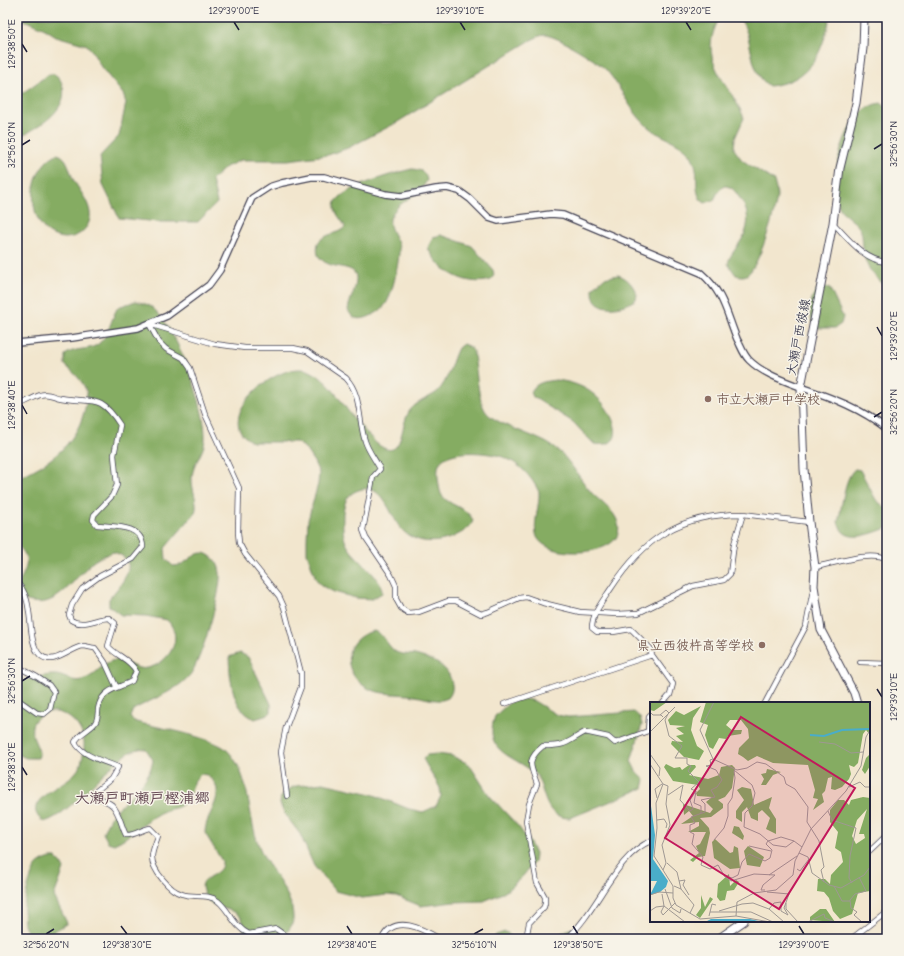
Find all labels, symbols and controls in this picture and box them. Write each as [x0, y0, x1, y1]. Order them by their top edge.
text: 129°39'00"E [209, 5, 259, 17]
text: 129°39'10"E [436, 5, 484, 17]
text: 129°39'20"E [661, 5, 711, 17]
text: 129°38'50"E [6, 19, 18, 69]
text: 32°56'30"N [888, 121, 900, 167]
text: 32°56'50"N [6, 122, 18, 168]
street label: 大瀬戸西彼線 [783, 296, 813, 377]
text: 129°39'20"E [888, 311, 900, 361]
text: 129°38'40"E [6, 381, 18, 429]
text: 32°56'20"N [888, 389, 900, 435]
place label: 市立大瀬戸中学校 [716, 392, 820, 407]
marker: 市立大瀬戸中学校 [703, 394, 713, 404]
place label: 県立西彼杵高等学校 [637, 638, 754, 653]
marker: 県立西彼杵高等学校 [757, 640, 767, 650]
text: 32°56'30"N [6, 658, 18, 704]
text: 129°39'10"E [888, 673, 900, 721]
inset map [650, 702, 870, 922]
text: 129°38'30"E [6, 742, 18, 792]
district label: 大瀬戸町瀬戸樫浦郷 [74, 789, 210, 807]
text: 32°56'20"N [23, 939, 69, 951]
text: 129°38'30"E [102, 939, 152, 951]
text: 129°38'40"E [328, 939, 376, 951]
text: 32°56'10"N [452, 939, 496, 951]
text: 129°38'50"E [553, 939, 603, 951]
text: 129°39'00"E [779, 939, 829, 951]

